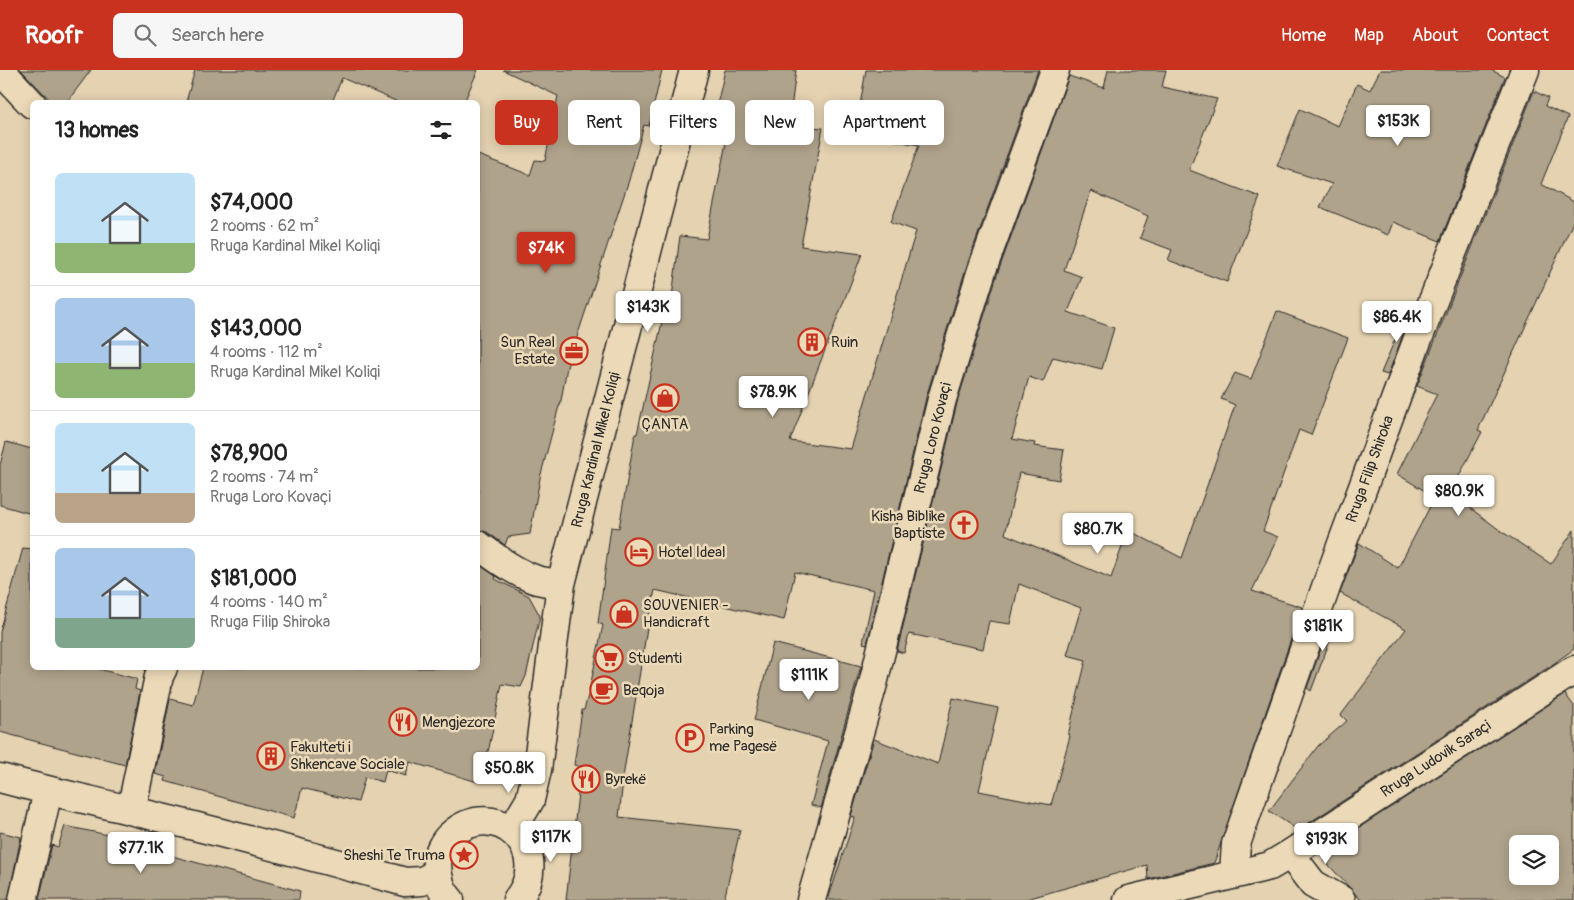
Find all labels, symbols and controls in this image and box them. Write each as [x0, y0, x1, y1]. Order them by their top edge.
search box [113, 13, 463, 58]
text: Roofr [25, 21, 83, 50]
icon: search [131, 21, 159, 49]
text: Search here [171, 23, 264, 47]
text: Home [1281, 24, 1326, 47]
text: Map [1354, 24, 1384, 47]
text: About [1412, 24, 1458, 47]
text: Contact [1486, 24, 1549, 47]
chip: Buy [495, 100, 558, 145]
chip: Rent [568, 100, 640, 145]
chip: Filters [650, 100, 735, 145]
chip: New [745, 100, 814, 145]
chip: Apartment [824, 100, 944, 145]
pin: $153K [1363, 104, 1433, 147]
text: $153K [1377, 111, 1419, 131]
icon: filters [427, 116, 455, 144]
text: 13 homes [55, 117, 138, 144]
text: $74,000 [210, 189, 293, 216]
icon: home [95, 193, 155, 253]
text: 2 rooms · 62 m² [210, 216, 319, 236]
pin: $74K [516, 232, 576, 274]
text: Rruga Kardinal Mikel Koliqi [210, 236, 380, 256]
text: $74K [528, 238, 564, 258]
pin: $143K [613, 290, 683, 333]
text: $143K [627, 297, 669, 317]
pin: $86.4K [1356, 300, 1438, 343]
text: $86.4K [1373, 307, 1421, 327]
text: $143,000 [210, 315, 302, 342]
icon: home [95, 318, 155, 378]
building icon: Ruin [797, 327, 827, 357]
place label: Sun Real Estate [500, 333, 556, 369]
place label: Ruin [831, 333, 858, 352]
office icon: Sun Real Estate [559, 336, 589, 366]
text: 4 rooms · 112 m² [210, 342, 323, 362]
text: Rruga Kardinal Mikel Koliqi [210, 362, 380, 382]
street label: Rruga Kardinal Mikel Koliqi [567, 370, 625, 530]
pin: $78.9K [732, 376, 814, 418]
street label: Rruga Loro Kovaçi [910, 380, 956, 495]
text: $78.9K [750, 382, 796, 402]
shop icon: ÇANTA [650, 383, 680, 413]
street label: Rruga Filip Shiroka [1342, 413, 1398, 525]
place label: ÇANTA [642, 415, 689, 434]
text: $78,900 [210, 440, 288, 467]
icon: home [95, 443, 155, 503]
text: 2 rooms · 74 m² [210, 467, 319, 487]
pin: $80.9K [1418, 474, 1500, 517]
text: $80.9K [1434, 481, 1484, 501]
text: Rruga Loro Kovaçi [210, 487, 331, 507]
place label: Kisha Biblike Baptiste [871, 507, 946, 543]
church icon: Kisha Biblike Baptiste [949, 510, 979, 540]
pin: $80.7K [1057, 512, 1139, 555]
text: $80.7K [1073, 519, 1123, 539]
hotel icon: Hotel Ideal [624, 537, 654, 567]
place label: Hotel Ideal [658, 543, 726, 562]
text: $181,000 [210, 565, 297, 592]
icon: home [95, 568, 155, 628]
text: 4 rooms · 140 m² [210, 592, 328, 612]
place label: SOUVENIER - Handicraft [643, 596, 729, 632]
shop icon: SOUVENIER - Handicraft [609, 599, 639, 629]
pin: $181K [1288, 610, 1358, 652]
text: Rruga Filip Shiroka [210, 612, 330, 632]
text: $181K [1304, 616, 1342, 636]
supermarket icon: Studenti [594, 643, 624, 673]
place label: Studenti [628, 649, 682, 668]
pin: $111K [774, 658, 844, 701]
text: $111K [790, 665, 828, 685]
cafe icon: Beqoja [589, 675, 619, 705]
place label: Beqoja [623, 681, 664, 700]
restaurant icon: Mengjezore [388, 707, 418, 737]
place label: Mengjezore [422, 713, 496, 732]
street label: Rruga Ludovik Saraçi [1377, 716, 1495, 802]
place label: Parking me Pagesë [709, 720, 777, 756]
parking icon: Parking me Pagesë [675, 723, 705, 753]
place label: Fakulteti i Shkencave Sociale [290, 738, 405, 774]
building icon: Fakulteti i Shkencave Sociale [256, 741, 286, 771]
pin: $50.8K [468, 752, 550, 794]
text: $50.8K [484, 758, 534, 778]
restaurant icon: Byrekë [571, 764, 601, 794]
place label: Byrekë [605, 770, 647, 789]
pin: $117K [516, 820, 586, 863]
pin: $193K [1291, 822, 1361, 865]
text: $117K [531, 827, 571, 847]
text: $193K [1305, 829, 1347, 849]
pin: $77.1K [100, 832, 182, 874]
map controls [1509, 835, 1559, 885]
button: layers [1509, 835, 1559, 885]
text: $77.1K [118, 838, 164, 858]
place icon: Sheshi Te Truma [449, 840, 479, 870]
place label: Sheshi Te Truma [343, 846, 445, 865]

